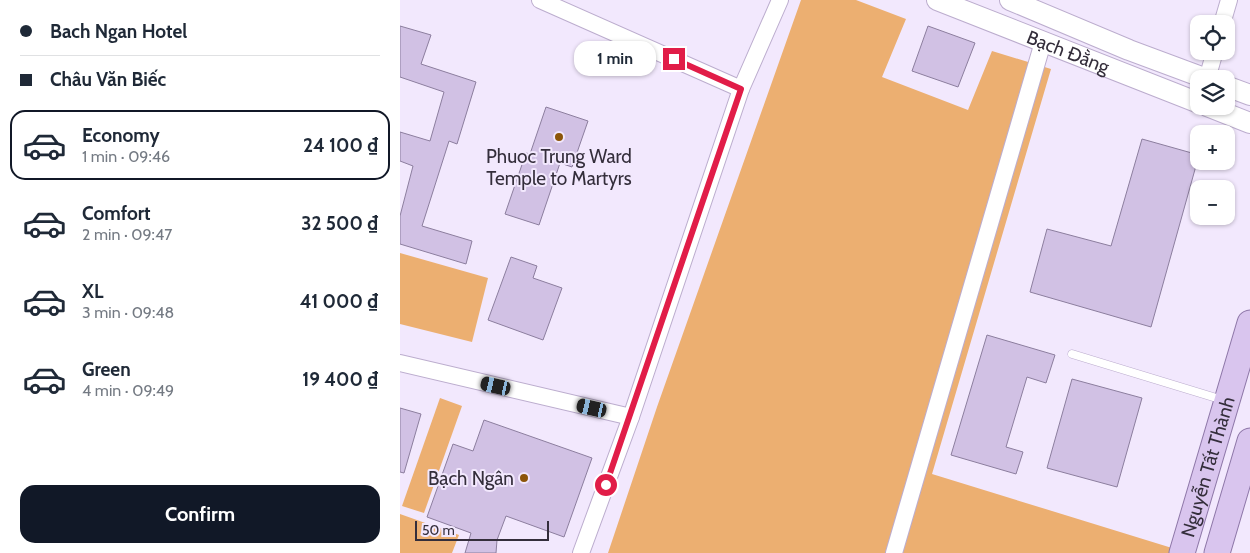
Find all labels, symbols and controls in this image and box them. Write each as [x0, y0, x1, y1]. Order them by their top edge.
map controls [1190, 15, 1235, 225]
button: locate [1190, 15, 1235, 60]
text: Bach Ngan Hotel [50, 20, 187, 43]
street label: Bạch Đằng [1023, 25, 1113, 79]
callout: 1 min [574, 42, 656, 76]
route end [663, 48, 685, 70]
text: 1 min [597, 49, 633, 68]
text: Châu Văn Biếc [50, 68, 166, 91]
button: layers [1190, 70, 1235, 115]
icon: car [22, 123, 67, 168]
text: Economy [82, 124, 160, 147]
button: + [1190, 125, 1235, 170]
marker: Phuoc Trung Ward Temple to Martyrs [553, 131, 565, 143]
text: 24 100 ₫ [303, 134, 378, 157]
place label: Phuoc Trung Ward Temple to Martyrs [486, 145, 632, 190]
text: 1 min · 09:46 [82, 147, 170, 166]
button: − [1190, 180, 1235, 225]
icon: car [22, 201, 67, 246]
text: Comfort [82, 202, 151, 225]
text: 32 500 ₫ [301, 212, 378, 235]
text: 2 min · 09:47 [82, 225, 172, 244]
icon: car [22, 279, 67, 324]
text: XL [82, 280, 103, 303]
text: 41 000 ₫ [300, 290, 378, 313]
text: 3 min · 09:48 [82, 303, 174, 322]
icon: car [22, 357, 67, 402]
text: Green [82, 358, 131, 381]
text: 19 400 ₫ [302, 368, 378, 391]
car [479, 375, 512, 397]
text: 4 min · 09:49 [82, 381, 174, 400]
street label: Nguyễn Tất Thành [1176, 394, 1240, 540]
car [575, 397, 608, 419]
place label: Bạch Ngân [428, 467, 514, 490]
marker: Bạch Ngân [518, 472, 530, 484]
route start [595, 474, 617, 496]
button: Confirm [20, 485, 380, 543]
scale bar [415, 518, 549, 541]
text: 50 m [422, 521, 455, 539]

